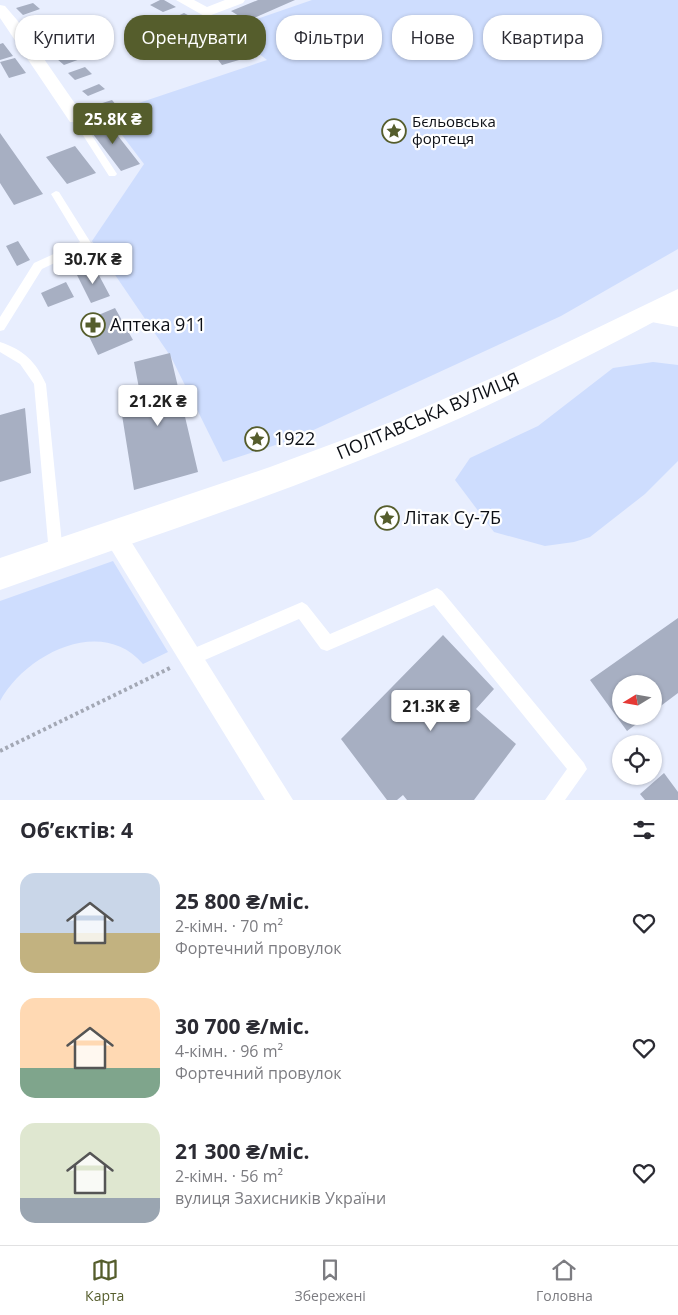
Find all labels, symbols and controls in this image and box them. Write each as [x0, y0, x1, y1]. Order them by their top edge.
chip: Купити [15, 15, 114, 60]
chip: Орендувати [124, 15, 266, 60]
chip: Фільтри [276, 15, 382, 60]
chip: Нове [392, 15, 473, 60]
chip: Квартира [483, 15, 602, 60]
pin: 25.8K ₴ [67, 102, 159, 145]
text: 25.8K ₴ [84, 108, 142, 130]
place label: Бєльовська фортеця [412, 111, 496, 148]
place icon: Бєльовська фортеця [381, 118, 407, 144]
pin: 30.7K ₴ [47, 242, 139, 285]
text: 30.7K ₴ [64, 248, 122, 270]
pharmacy icon: Аптека 911 [80, 312, 106, 338]
place label: Аптека 911 [110, 312, 206, 336]
street label: ПОЛТАВСЬКА ВУЛИЦЯ [333, 366, 523, 464]
pin: 21.2K ₴ [112, 384, 204, 427]
text: 21.2K ₴ [129, 390, 187, 412]
place icon: 1922 [244, 426, 270, 452]
place label: 1922 [274, 426, 315, 450]
place icon: Літак Су-7Б [374, 505, 400, 531]
place label: Літак Су-7Б [404, 505, 501, 529]
north arrow [612, 675, 662, 725]
map controls [612, 675, 662, 785]
pin: 21.3K ₴ [385, 690, 477, 732]
text: 21.3K ₴ [402, 695, 460, 717]
button: locate [612, 735, 662, 785]
text: Об’єктів: 4 [20, 816, 133, 844]
icon: filters [630, 816, 658, 844]
text: 25 800 ₴/міс. [175, 887, 310, 915]
icon: home [60, 893, 120, 953]
icon: heart [630, 909, 658, 937]
text: 2-кімн. · 70 m² [175, 915, 283, 937]
text: Фортечний провулок [175, 937, 342, 959]
text: 30 700 ₴/міс. [175, 1012, 310, 1040]
icon: home [60, 1018, 120, 1078]
icon: heart [630, 1034, 658, 1062]
text: 4-кімн. · 96 m² [175, 1040, 283, 1062]
text: Фортечний провулок [175, 1062, 342, 1084]
text: 21 300 ₴/міс. [175, 1137, 310, 1165]
icon: home [60, 1143, 120, 1203]
icon: heart [630, 1159, 658, 1187]
text: 2-кімн. · 56 m² [175, 1165, 283, 1187]
text: вулиця Захисників України [175, 1187, 386, 1209]
tab: Карта [85, 1256, 124, 1305]
tab: Збережені [295, 1256, 366, 1305]
tab: Головна [536, 1256, 593, 1305]

